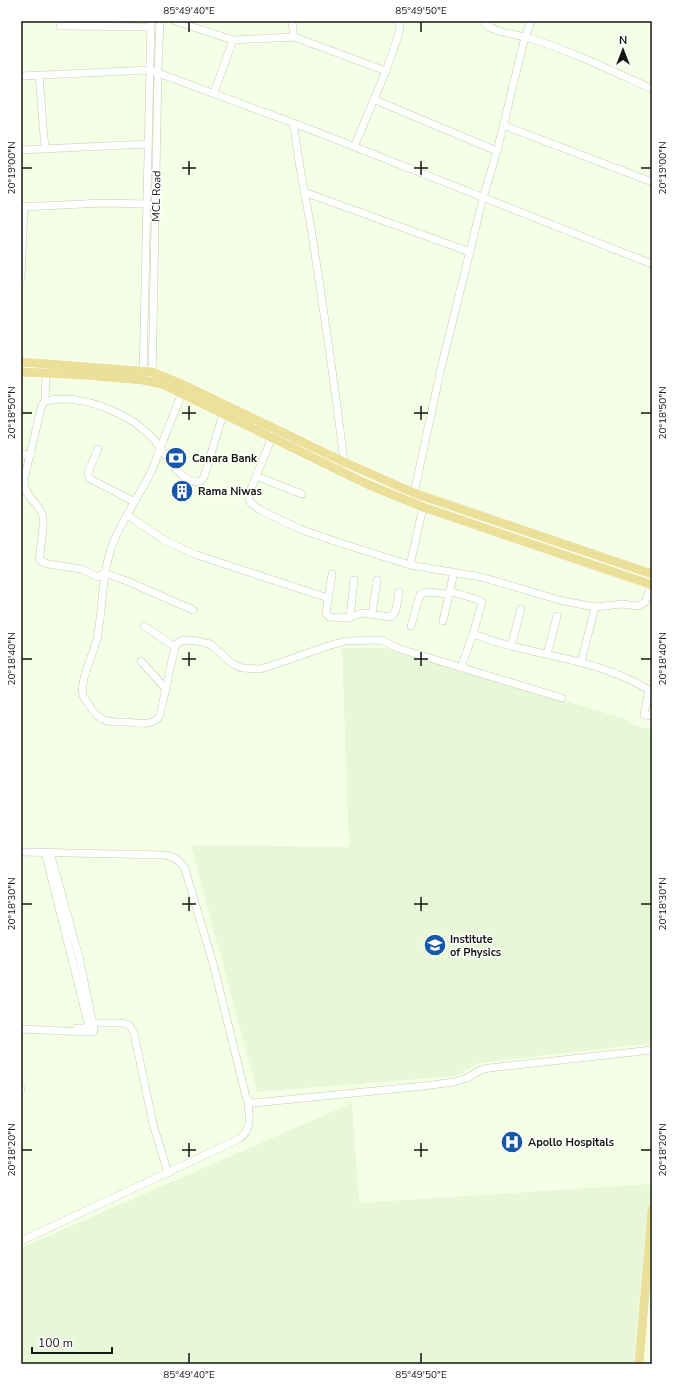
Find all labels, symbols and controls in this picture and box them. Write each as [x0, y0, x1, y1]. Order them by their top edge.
text: 85°49'40"E [163, 4, 215, 18]
text: 85°49'50"E [395, 4, 447, 18]
north arrow [603, 30, 643, 70]
text: N [619, 33, 627, 48]
text: 20°19'00"N [5, 141, 19, 195]
text: 20°19'00"N [656, 141, 670, 195]
street label: MCL Road [149, 170, 164, 222]
text: 20°18'50"N [5, 386, 19, 440]
text: 20°18'50"N [656, 386, 670, 440]
bank icon: Canara Bank [163, 445, 189, 471]
place label: Canara Bank [192, 451, 258, 466]
building icon: Rama Niwas [169, 478, 195, 504]
place label: Rama Niwas [198, 484, 262, 499]
text: 20°18'40"N [5, 632, 19, 686]
text: 20°18'40"N [656, 632, 670, 686]
text: 20°18'30"N [5, 877, 19, 931]
text: 20°18'30"N [656, 877, 670, 931]
school or university icon: Institute of Physics [422, 932, 448, 958]
place label: Institute of Physics [450, 932, 501, 960]
text: 20°18'20"N [5, 1123, 19, 1177]
text: 20°18'20"N [656, 1123, 670, 1177]
hospital icon: Apollo Hospitals [499, 1129, 525, 1155]
place label: Apollo Hospitals [528, 1135, 614, 1150]
scale bar [32, 1329, 112, 1355]
text: 100 m [38, 1335, 73, 1351]
text: 85°49'40"E [163, 1368, 215, 1382]
text: 85°49'50"E [395, 1368, 447, 1382]

